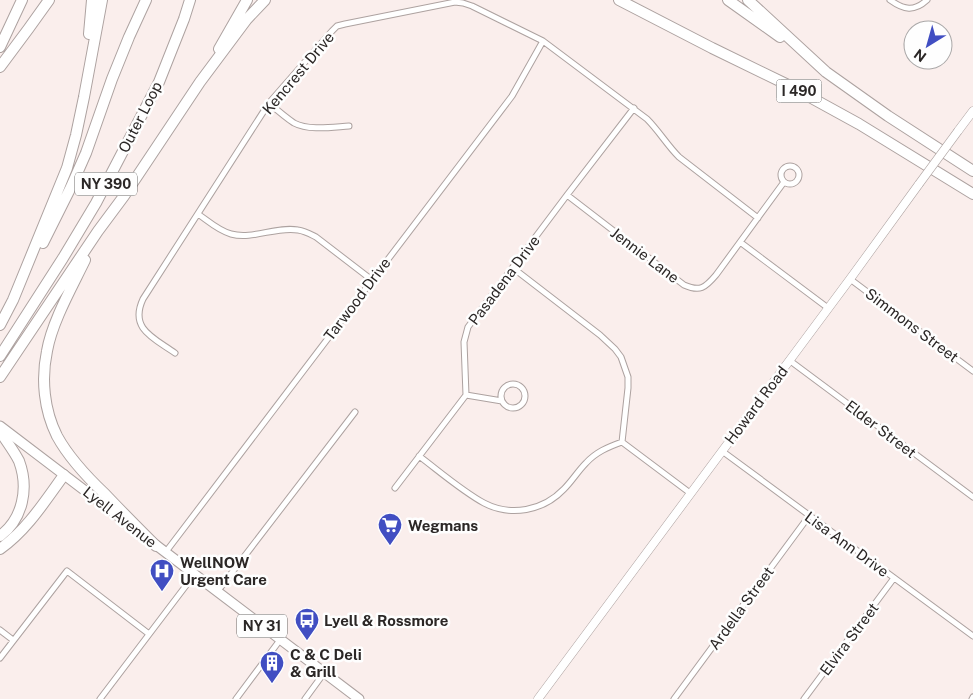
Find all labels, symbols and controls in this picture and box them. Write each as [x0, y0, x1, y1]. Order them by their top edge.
north arrow [903, 20, 953, 70]
street label: Kencrest Drive [259, 28, 337, 118]
text: N [911, 46, 929, 65]
street label: Outer Loop [115, 79, 165, 155]
road number: I 490 [776, 80, 822, 102]
road number: NY 390 [75, 172, 137, 195]
street label: Jennie Lane [607, 224, 683, 286]
street label: Pasadena Drive [465, 232, 543, 328]
street label: Tarwood Drive [320, 254, 394, 344]
street label: Simmons Street [862, 285, 962, 366]
street label: Howard Road [721, 363, 791, 447]
street label: Elder Street [842, 397, 920, 461]
street label: Lyell Avenue [80, 483, 160, 551]
street label: Lisa Ann Drive [802, 508, 892, 580]
supermarket icon: Wegmans [377, 512, 403, 546]
place label: Wegmans [408, 517, 478, 534]
place label: WellNOW Urgent Care [180, 554, 267, 588]
hospital icon: WellNOW Urgent Care [149, 558, 175, 592]
street label: Ardella Street [705, 563, 777, 653]
street label: Elvira Street [816, 599, 882, 678]
bus stop icon: Lyell & Rossmore [294, 607, 320, 641]
place label: Lyell & Rossmore [324, 612, 448, 629]
road number: NY 31 [237, 614, 287, 638]
place label: C & C Deli & Grill [290, 646, 362, 680]
building icon: C & C Deli & Grill [259, 650, 285, 684]

